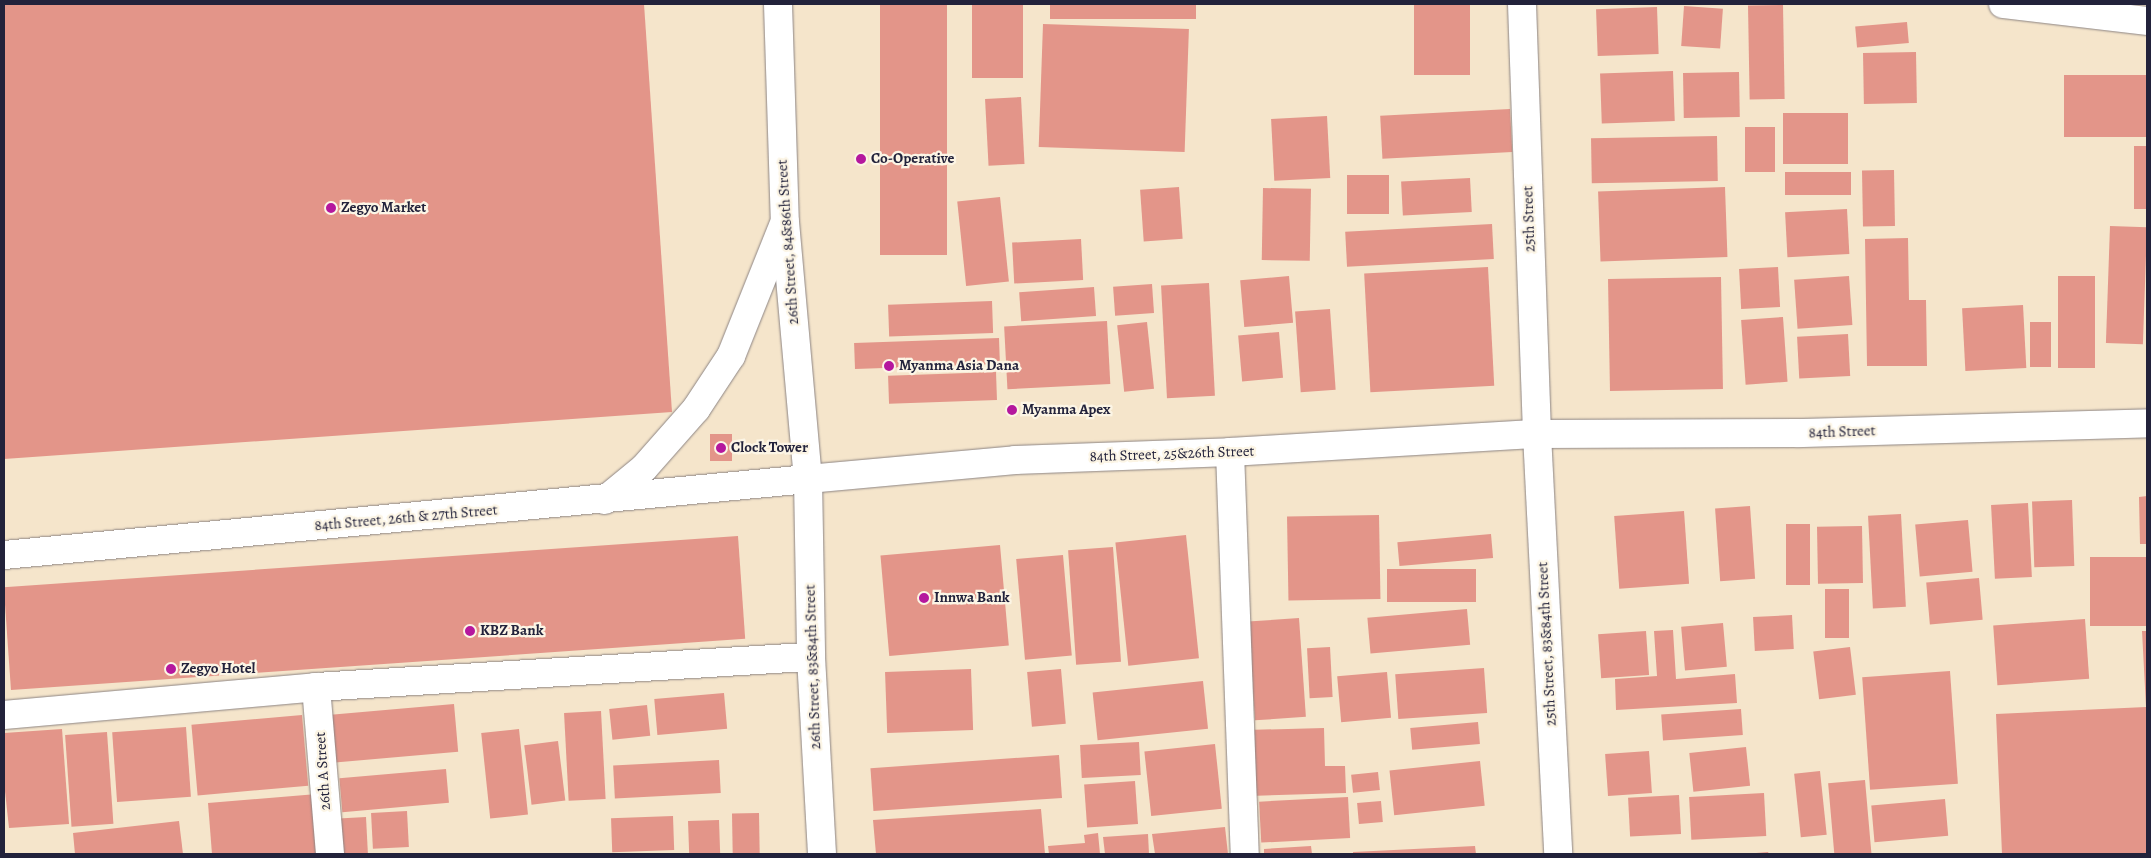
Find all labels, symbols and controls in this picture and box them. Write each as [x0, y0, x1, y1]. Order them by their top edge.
place label: Co-Operative [871, 150, 955, 168]
marker: Co-Operative [855, 153, 867, 165]
street label: 26th Street, 84&86th Street [773, 159, 803, 325]
street label: 25th Street [1519, 186, 1539, 252]
place label: Zegyo Market [341, 199, 426, 217]
marker: Zegyo Market [325, 202, 337, 214]
place label: Myanma Asia Dana [899, 357, 1019, 375]
marker: Myanma Asia Dana [883, 360, 895, 372]
place label: Myanma Apex [1022, 401, 1111, 419]
marker: Myanma Apex [1006, 404, 1018, 416]
street label: 84th Street [1808, 422, 1876, 442]
place label: Clock Tower [731, 439, 808, 457]
marker: Clock Tower [715, 442, 727, 454]
street label: 84th Street, 25&26th Street [1089, 442, 1255, 466]
street label: 84th Street, 26th & 27th Street [314, 501, 498, 535]
street label: 25th Street, 83&84th Street [1534, 561, 1560, 727]
street label: 26th Street, 83&84th Street [801, 584, 825, 750]
place label: Innwa Bank [934, 589, 1010, 607]
marker: Innwa Bank [918, 592, 930, 604]
place label: KBZ Bank [480, 622, 543, 640]
marker: KBZ Bank [464, 625, 476, 637]
place label: Zegyo Hotel [181, 660, 256, 678]
marker: Zegyo Hotel [165, 663, 177, 675]
street label: 26th A Street [311, 731, 335, 811]

